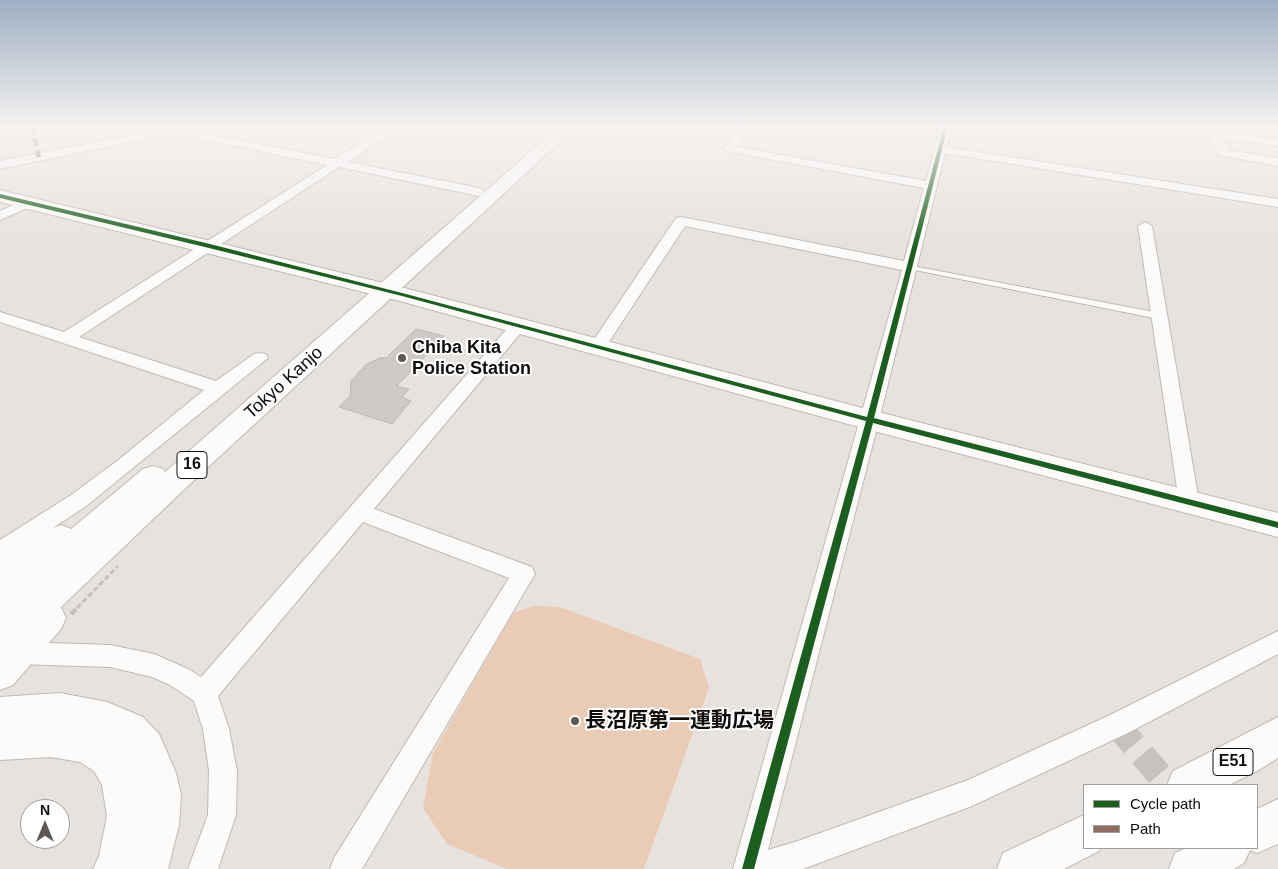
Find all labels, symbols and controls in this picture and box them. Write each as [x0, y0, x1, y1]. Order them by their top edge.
place label: Chiba Kita Police Station [412, 337, 531, 379]
street label: Tokyo Kanjo [240, 342, 328, 424]
marker: Chiba Kita Police Station [396, 352, 408, 364]
road number: 16 [177, 452, 207, 478]
place label: 長沼原第一運動広場 [585, 708, 774, 734]
marker: 長沼原第一運動広場 [569, 715, 581, 727]
road number: E51 [1213, 749, 1253, 776]
legend [1083, 784, 1258, 849]
text: Cycle path [1130, 795, 1201, 812]
north arrow [20, 799, 70, 849]
text: N [40, 802, 50, 818]
text: Path [1130, 820, 1161, 837]

